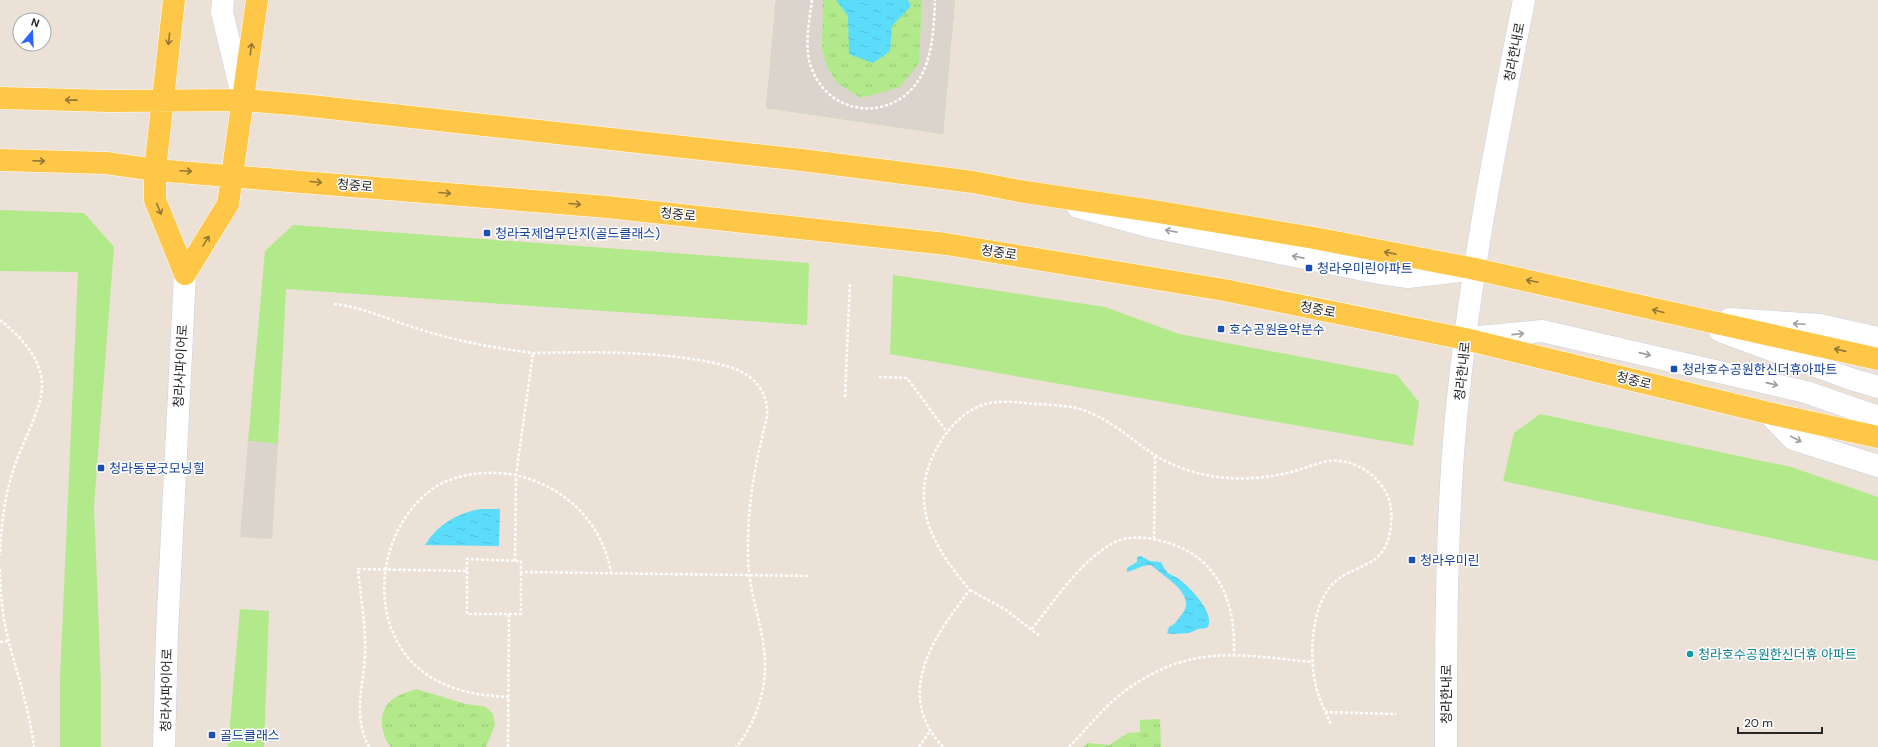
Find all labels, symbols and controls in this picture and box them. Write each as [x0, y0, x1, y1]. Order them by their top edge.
north arrow [12, 12, 52, 52]
text: N [29, 15, 41, 30]
street label: 청라한내로 [1500, 21, 1529, 83]
one-way arrow [166, 32, 173, 45]
one-way arrow [247, 43, 255, 56]
one-way arrow [65, 96, 78, 104]
one-way arrow [32, 157, 45, 165]
one-way arrow [179, 168, 192, 175]
street label: 청중로 [336, 175, 374, 196]
one-way arrow [309, 178, 322, 186]
one-way arrow [438, 189, 451, 197]
one-way arrow [568, 200, 581, 208]
one-way arrow [156, 203, 163, 215]
street label: 청중로 [659, 204, 697, 225]
place label: 청라국제업무단지(골드클래스) [495, 225, 660, 242]
one-way arrow [1164, 227, 1177, 235]
marker: 청라국제업무단지(골드클래스) [482, 228, 492, 238]
one-way arrow [202, 235, 210, 247]
street label: 청중로 [980, 241, 1018, 264]
one-way arrow [1384, 249, 1397, 257]
one-way arrow [1292, 252, 1305, 260]
place label: 청라우미린아파트 [1317, 260, 1413, 277]
marker: 청라우미린아파트 [1304, 263, 1314, 273]
one-way arrow [1526, 276, 1539, 284]
street label: 청중로 [1299, 298, 1337, 321]
one-way arrow [1652, 307, 1665, 314]
one-way arrow [1793, 320, 1806, 327]
place label: 호수공원음악분수 [1229, 321, 1325, 338]
street label: 청라사파이어로 [170, 324, 191, 408]
marker: 호수공원음악분수 [1216, 324, 1226, 334]
one-way arrow [1511, 330, 1524, 337]
street label: 청라한내로 [1451, 340, 1474, 402]
one-way arrow [1834, 346, 1847, 354]
one-way arrow [1638, 351, 1651, 359]
place label: 청라호수공원한신더휴아파트 [1682, 361, 1838, 378]
marker: 청라호수공원한신더휴아파트 [1669, 364, 1679, 374]
street label: 청중로 [1614, 368, 1653, 393]
one-way arrow [1765, 380, 1778, 388]
one-way arrow [1790, 436, 1802, 443]
place label: 청라동문굿모닝힐 [109, 460, 205, 477]
marker: 청라동문굿모닝힐 [96, 463, 106, 473]
place label: 청라우미린 [1420, 552, 1480, 569]
marker: 청라우미린 [1407, 555, 1417, 565]
place label: 청라호수공원한신더휴 아파트 [1698, 646, 1857, 663]
street label: 청라사파이어로 [157, 648, 176, 732]
marker: 청라호수공원한신더휴 아파트 [1685, 649, 1695, 659]
street label: 청라한내로 [1438, 664, 1455, 724]
scale bar [1738, 709, 1822, 735]
text: 20 m [1744, 715, 1773, 731]
place label: 골드클래스 [220, 727, 280, 744]
marker: 골드클래스 [207, 730, 217, 740]

